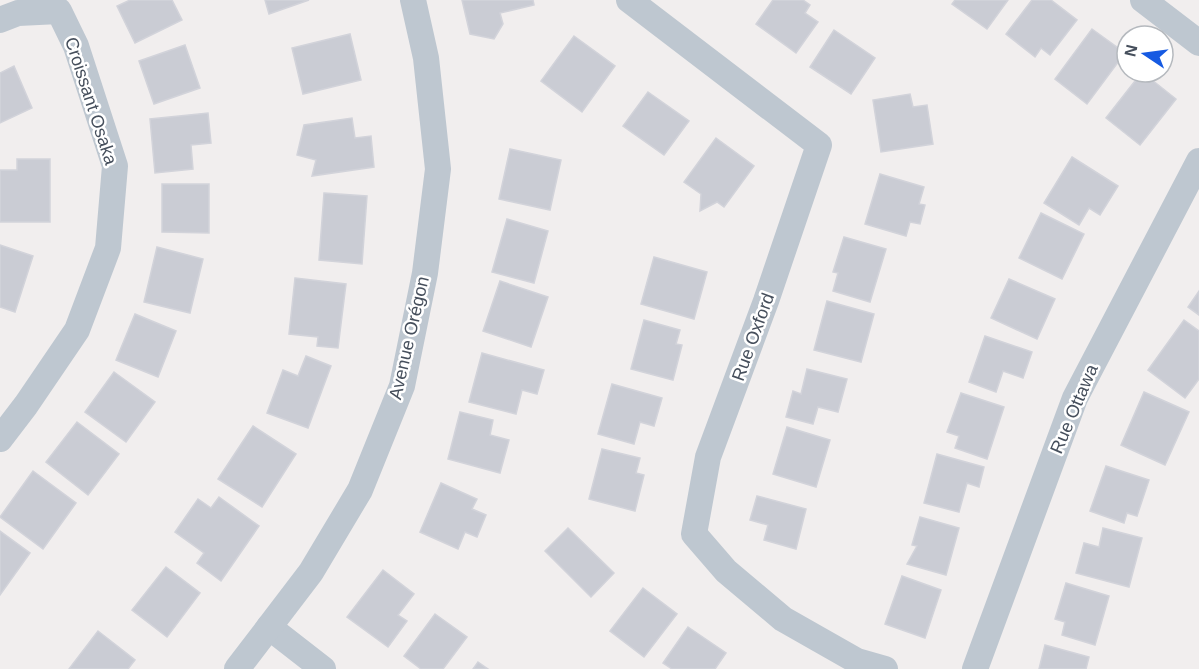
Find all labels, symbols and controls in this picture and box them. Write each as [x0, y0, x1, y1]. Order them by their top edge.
north arrow [1115, 24, 1175, 84]
street label: Croissant Osaka [61, 35, 121, 168]
text: N [1121, 43, 1140, 58]
street label: Avenue Orégon [385, 274, 433, 402]
street label: Rue Oxford [728, 290, 778, 384]
street label: Rue Ottawa [1046, 360, 1102, 457]

